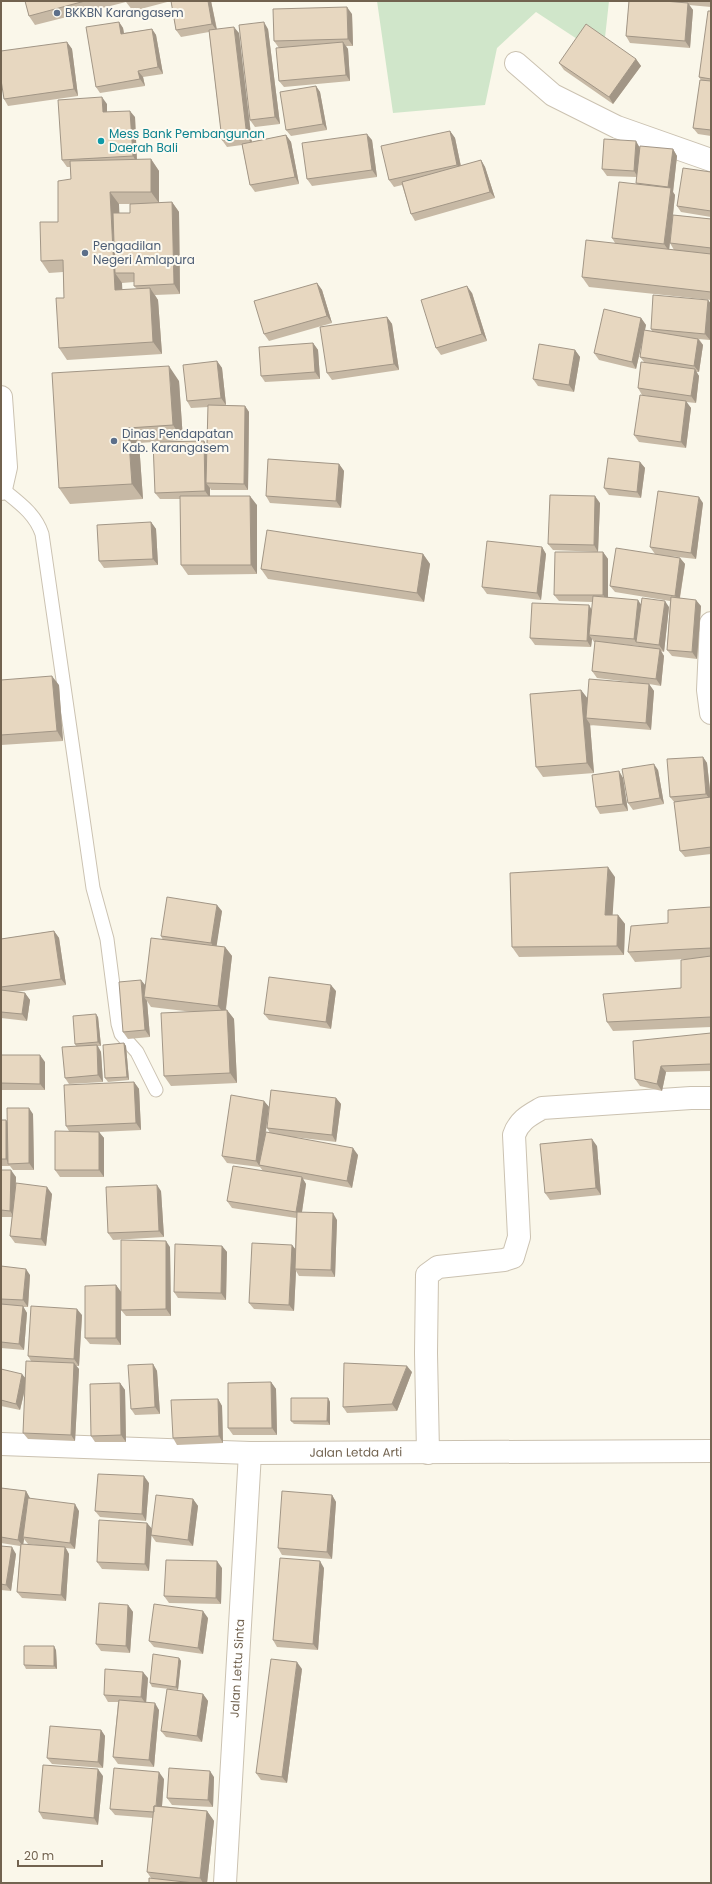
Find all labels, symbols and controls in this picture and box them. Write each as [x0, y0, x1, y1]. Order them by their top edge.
place label: BKKBN Karangasem [65, 4, 184, 21]
marker: BKKBN Karangasem [52, 8, 62, 18]
place label: Mess Bank Pembangunan Daerah Bali [109, 125, 265, 156]
marker: Mess Bank Pembangunan Daerah Bali [96, 136, 106, 146]
place label: Pengadilan Negeri Amlapura [93, 237, 195, 268]
marker: Pengadilan Negeri Amlapura [80, 248, 90, 258]
place label: Dinas Pendapatan Kab. Karangasem [122, 425, 233, 456]
marker: Dinas Pendapatan Kab. Karangasem [109, 436, 119, 446]
street label: Jalan Letda Arti [309, 1443, 402, 1461]
street label: Jalan Lettu Sinta [226, 1618, 248, 1718]
scale bar [18, 1842, 102, 1868]
text: 20 m [24, 1847, 54, 1864]

